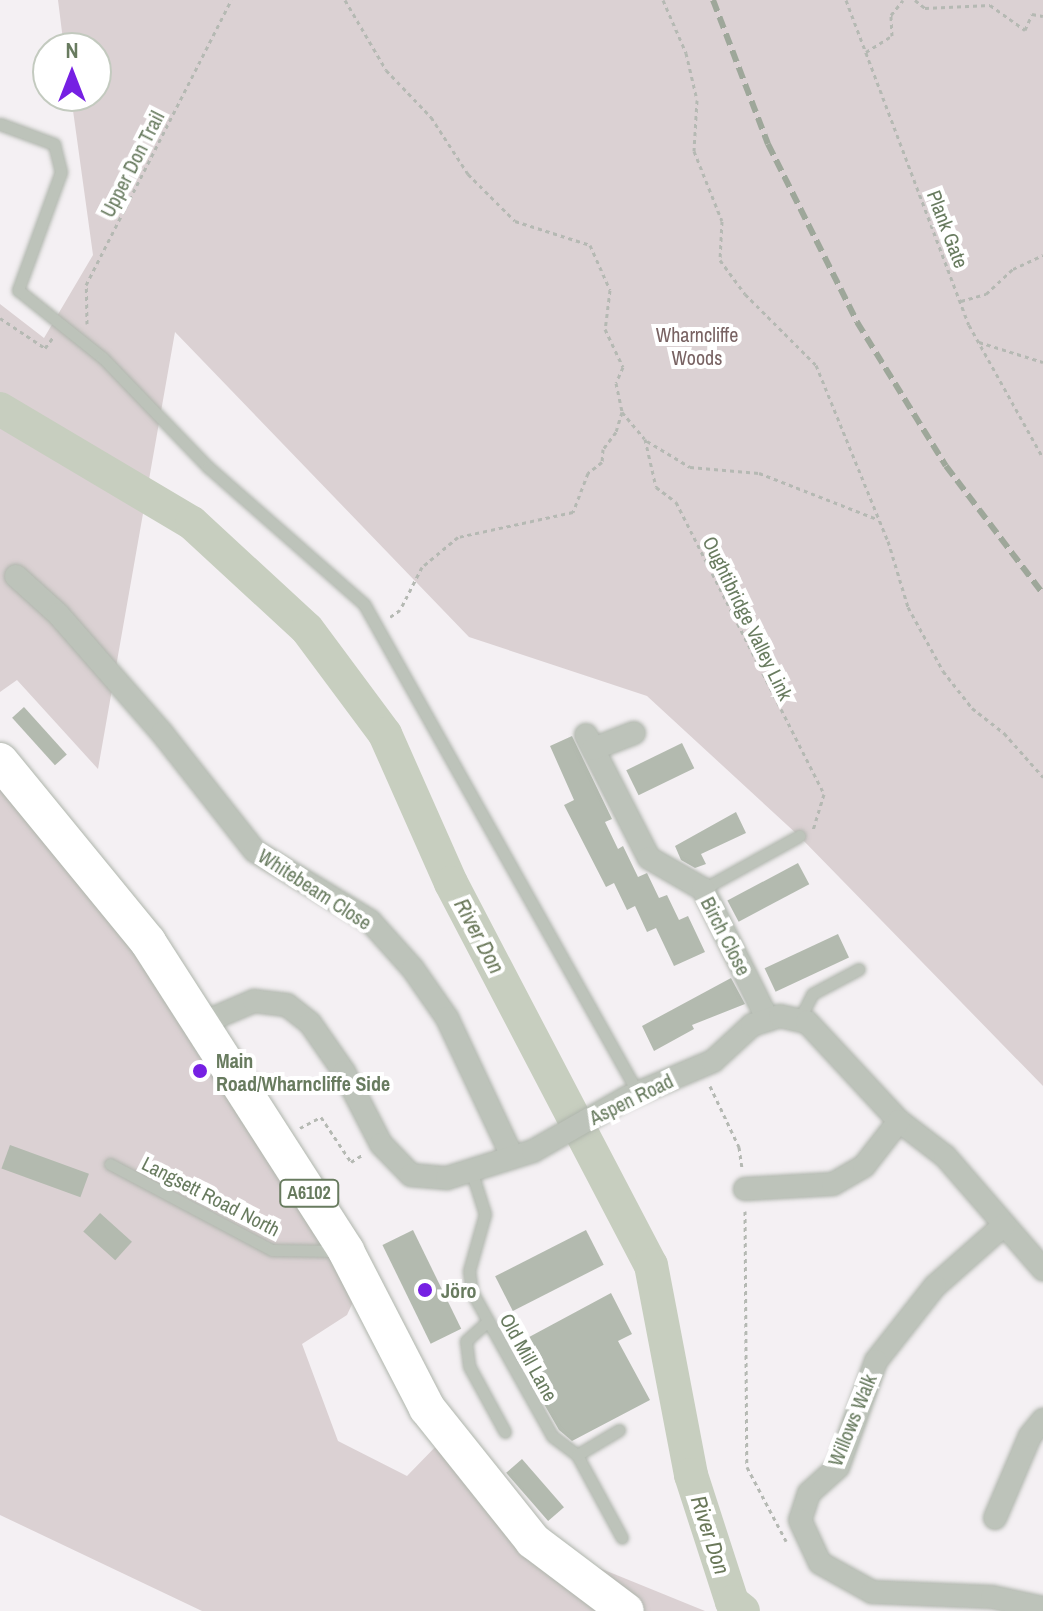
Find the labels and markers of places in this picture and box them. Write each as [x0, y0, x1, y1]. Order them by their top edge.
place label: Main Road/Wharncliffe Side [216, 1048, 390, 1095]
marker: Main Road/Wharncliffe Side [191, 1062, 209, 1080]
place label: Jöro [441, 1278, 477, 1302]
marker: Jöro [416, 1281, 434, 1299]

